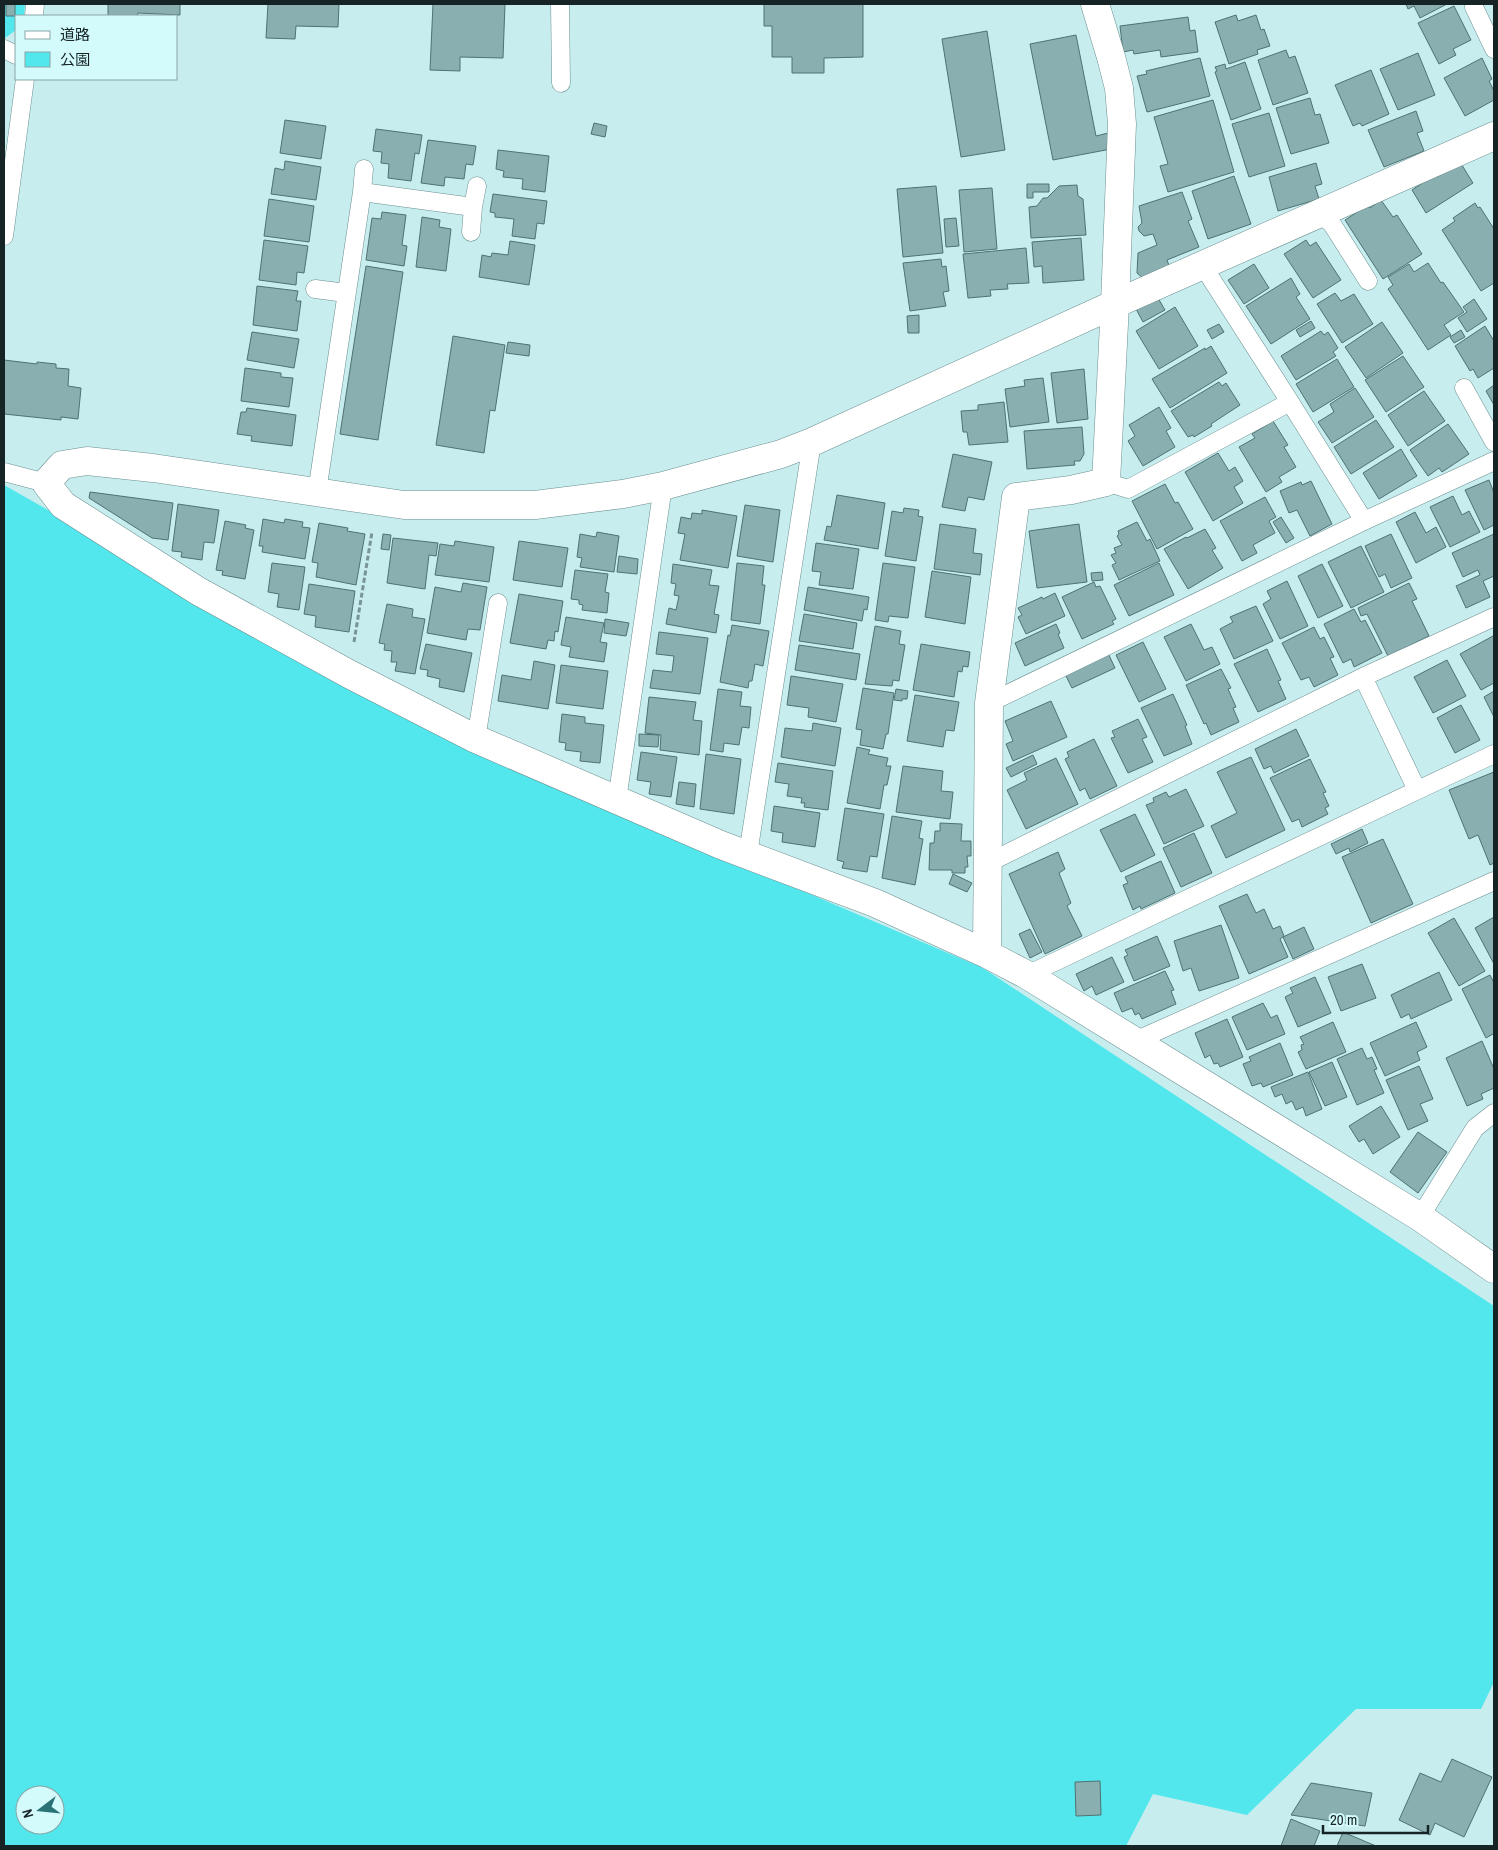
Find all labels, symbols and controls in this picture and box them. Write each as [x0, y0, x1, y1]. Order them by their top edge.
legend [15, 15, 178, 80]
text: 道路 [60, 24, 90, 45]
text: 公園 [60, 49, 90, 70]
north arrow [15, 1785, 65, 1835]
scale bar [1323, 1802, 1428, 1834]
text: N [18, 1807, 37, 1820]
text: 20 m [1330, 1809, 1357, 1830]

